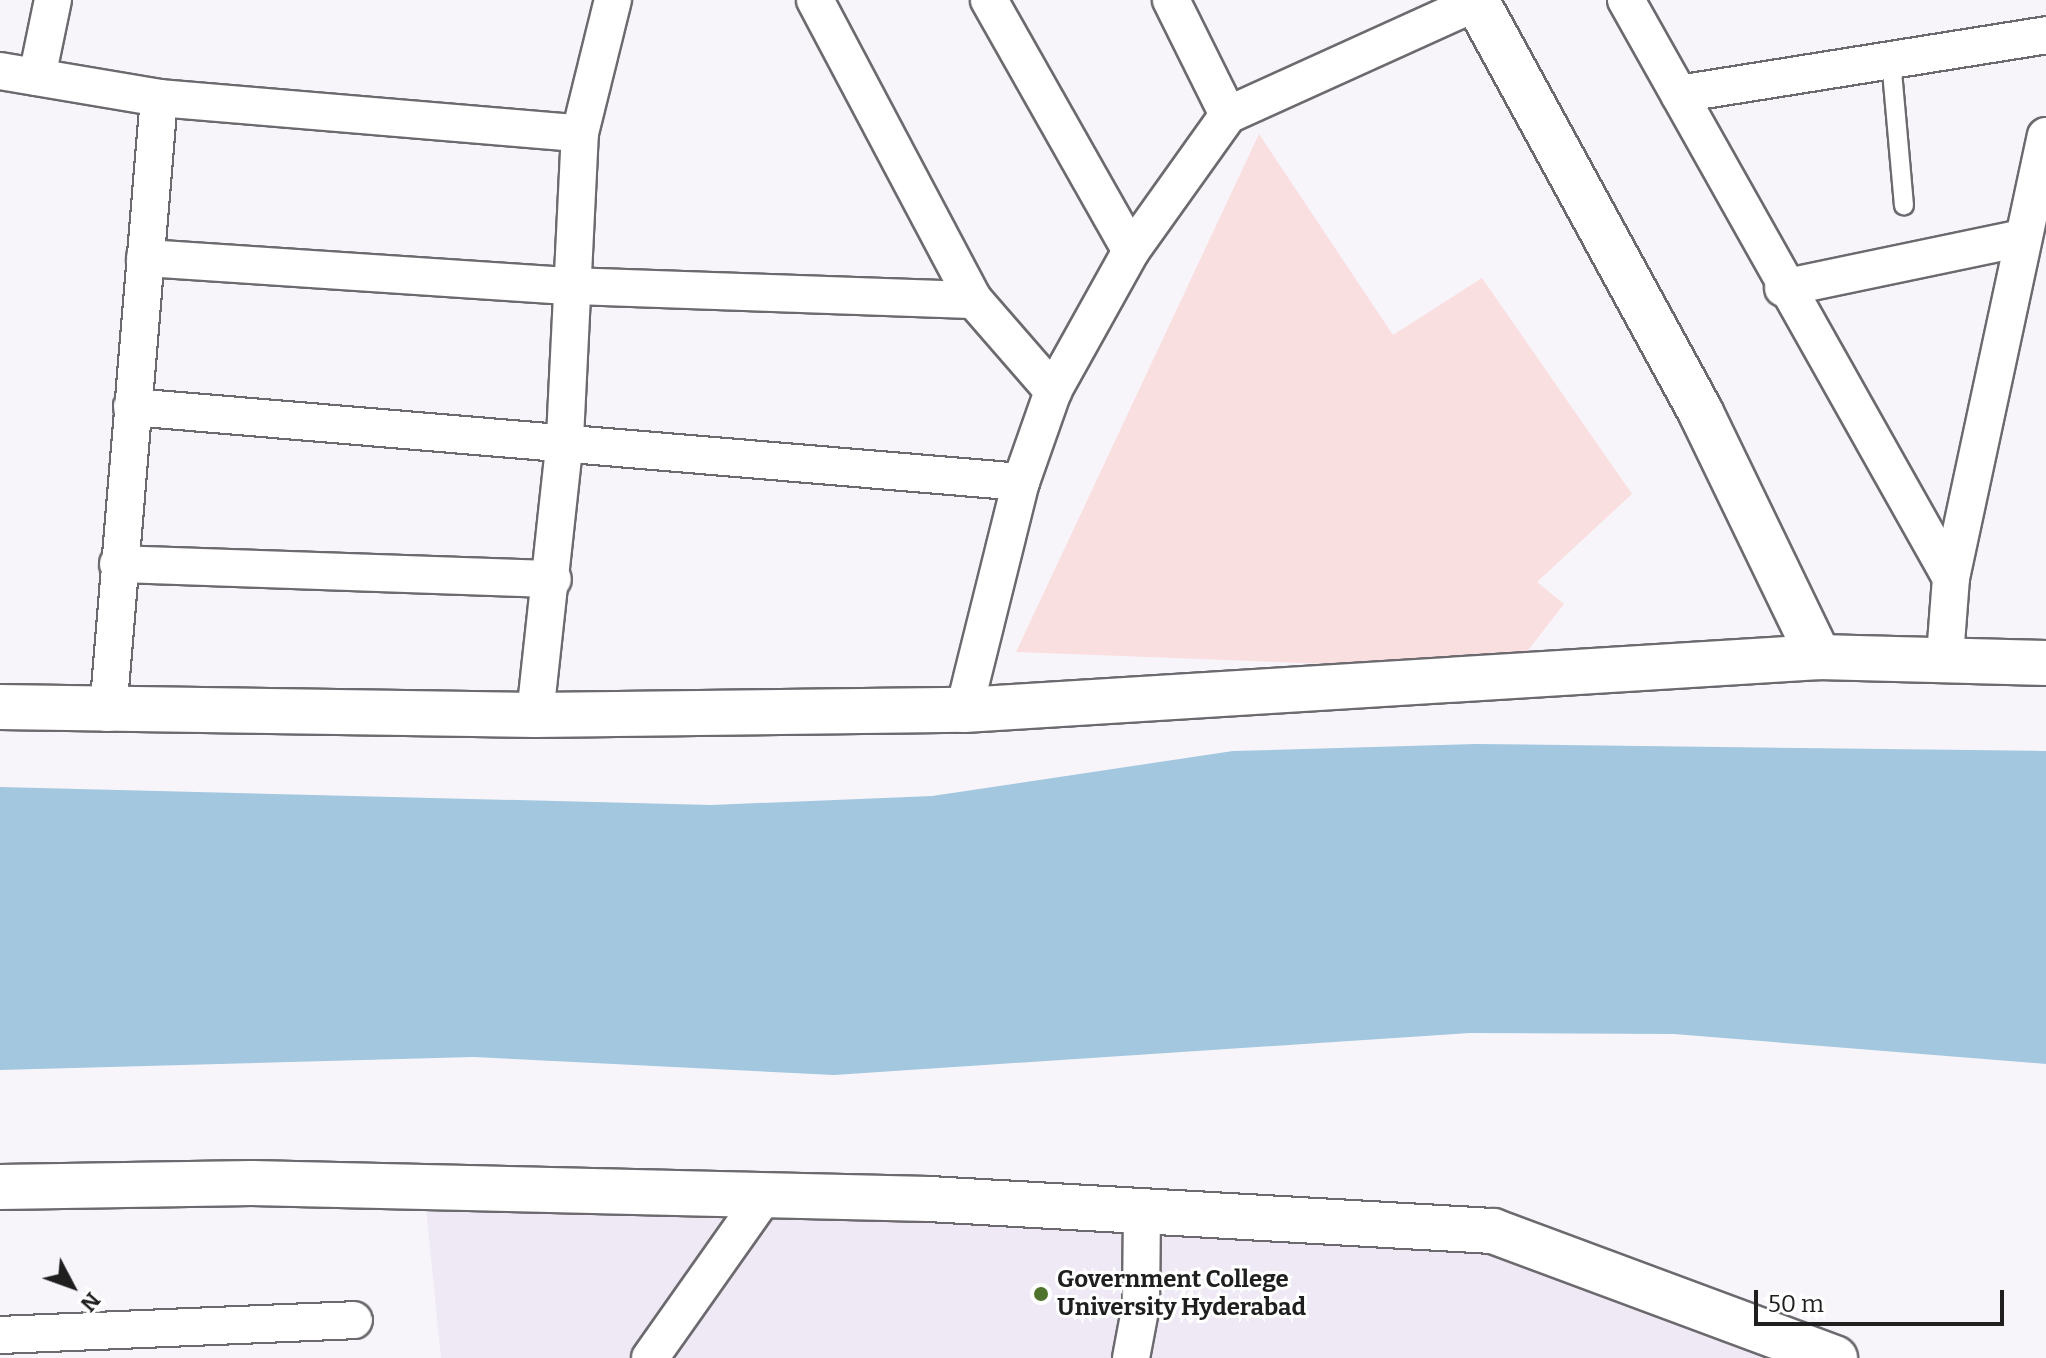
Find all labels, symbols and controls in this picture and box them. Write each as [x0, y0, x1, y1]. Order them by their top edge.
north arrow [32, 1246, 112, 1326]
place label: Government College University Hyderabad [1057, 1266, 1306, 1322]
scale bar [1758, 1274, 2008, 1324]
marker: Government College University Hyderabad [1032, 1285, 1050, 1303]
text: N [75, 1287, 106, 1317]
text: 50 m [1768, 1290, 1824, 1318]

